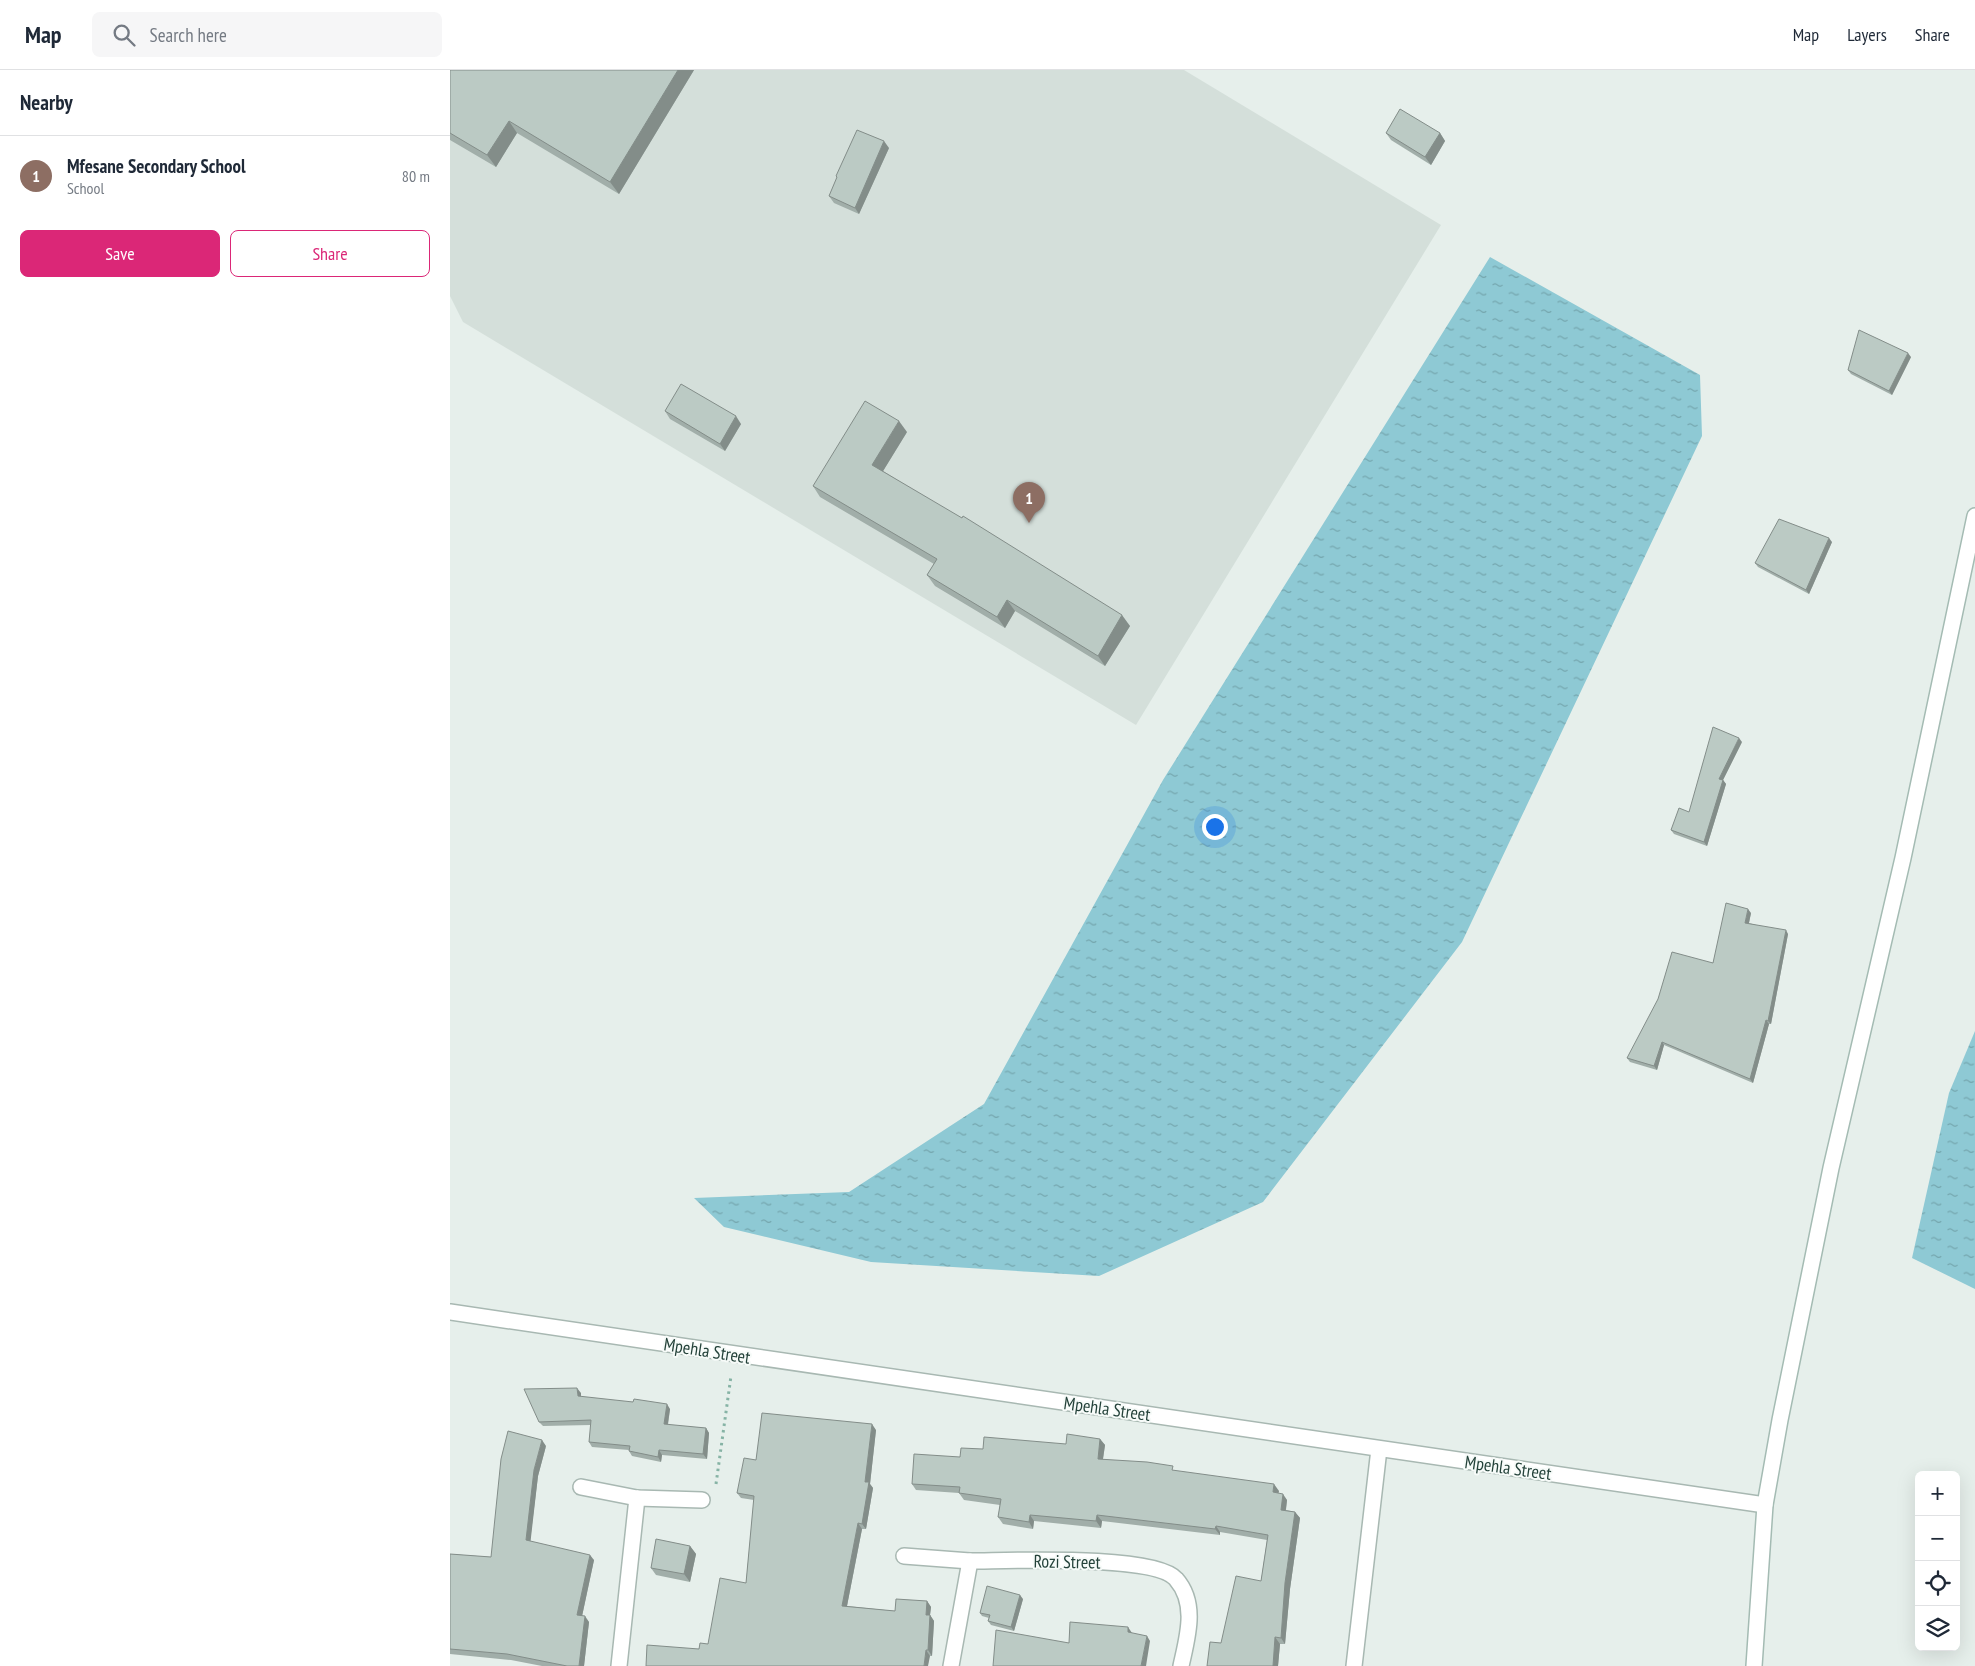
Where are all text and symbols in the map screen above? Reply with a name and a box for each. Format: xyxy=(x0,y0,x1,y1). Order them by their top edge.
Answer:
search box xyxy=(92,12,442,57)
text: Map xyxy=(25,19,62,50)
icon: search xyxy=(110,21,138,49)
text: Search here xyxy=(150,23,227,47)
text: Map xyxy=(1793,23,1819,46)
text: Layers xyxy=(1847,23,1887,46)
text: Share xyxy=(1915,23,1950,46)
text: Nearby xyxy=(20,89,73,116)
text: Mfesane Secondary School xyxy=(67,154,246,178)
text: 1 xyxy=(32,166,40,186)
text: 80 m xyxy=(402,166,430,186)
text: School xyxy=(67,178,104,198)
button: Save xyxy=(20,230,220,277)
button: Share xyxy=(230,230,430,277)
pin: 1 xyxy=(1013,482,1045,523)
your location xyxy=(1202,814,1228,840)
street label: Mpehla Street xyxy=(662,1332,752,1369)
street label: Mpehla Street xyxy=(1062,1391,1152,1426)
street label: Mpehla Street xyxy=(1463,1450,1553,1485)
map controls xyxy=(1915,1471,1960,1651)
button: + xyxy=(1915,1471,1960,1516)
button: − xyxy=(1915,1516,1960,1561)
street label: Rozi Street xyxy=(1033,1549,1101,1574)
button: locate xyxy=(1915,1561,1960,1606)
button: layers xyxy=(1915,1606,1960,1651)

